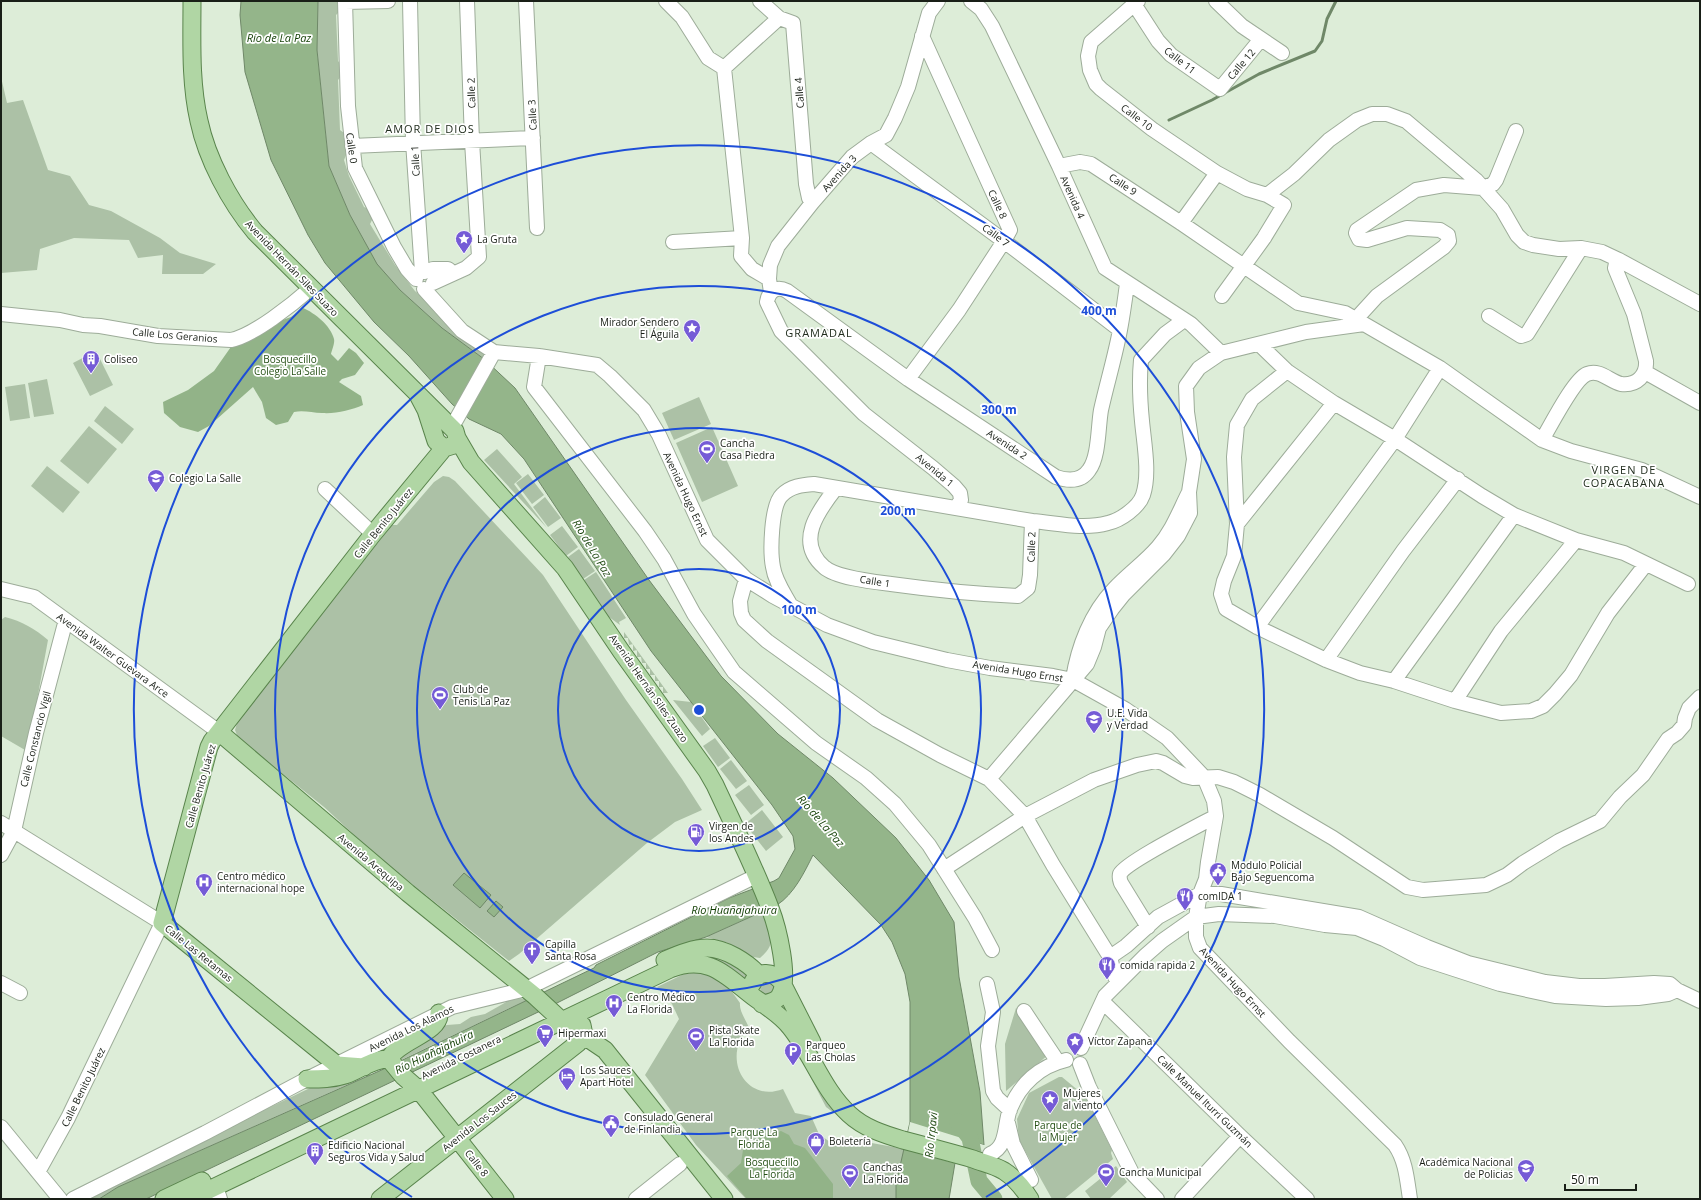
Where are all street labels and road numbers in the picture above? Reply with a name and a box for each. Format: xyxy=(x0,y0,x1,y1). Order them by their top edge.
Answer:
street label: Calle 11 xyxy=(1161,43,1199,77)
street label: Calle 12 xyxy=(1224,45,1258,83)
street label: Calle 2 xyxy=(463,77,479,109)
street label: Calle 4 xyxy=(791,77,807,109)
street label: Calle 3 xyxy=(524,99,540,131)
street label: Calle 10 xyxy=(1118,100,1156,134)
street label: Calle 0 xyxy=(343,132,361,165)
street label: Calle 1 xyxy=(407,145,423,177)
street label: Avenida 3 xyxy=(819,151,860,195)
street label: Calle 9 xyxy=(1106,170,1140,198)
street label: Avenida 4 xyxy=(1057,173,1089,221)
street label: Calle 8 xyxy=(985,187,1011,221)
street label: Avenida Hernán Siles Suazo xyxy=(242,217,342,319)
street label: Calle 7 xyxy=(979,220,1013,250)
street label: Calle Los Geranios xyxy=(132,324,219,346)
street label: Avenida 2 xyxy=(984,426,1030,462)
street label: Avenida Hugo Ernst xyxy=(660,450,712,539)
street label: Avenida 1 xyxy=(913,450,957,490)
street label: Calle Benito Juárez xyxy=(350,485,416,561)
street label: Calle 2 xyxy=(1023,531,1039,563)
street label: Calle 1 xyxy=(859,572,891,590)
street label: Avenida Walter Guevara Arce xyxy=(54,609,172,701)
street label: Avenida Hernán Siles Zuazo xyxy=(606,631,692,745)
street label: Avenida Hugo Ernst xyxy=(972,657,1065,685)
street label: Calle Constancio Vigil xyxy=(16,690,54,788)
street label: Calle Benito Juárez xyxy=(181,742,219,830)
street label: Avenida Arequipa xyxy=(335,830,407,894)
street label: Calle Las Retamas xyxy=(162,921,236,985)
street label: Avenida Hugo Ernst xyxy=(1197,944,1270,1021)
street label: Avenida Los Alamos xyxy=(366,1001,456,1055)
street label: Avenida Costanera xyxy=(419,1032,503,1082)
street label: Calle Benito Juárez xyxy=(58,1045,108,1129)
street label: Calle Manuel Iturri Guzmán xyxy=(1154,1052,1256,1150)
street label: Avenida Los Sauces xyxy=(439,1087,519,1154)
street label: Calle 8 xyxy=(462,1147,492,1180)

